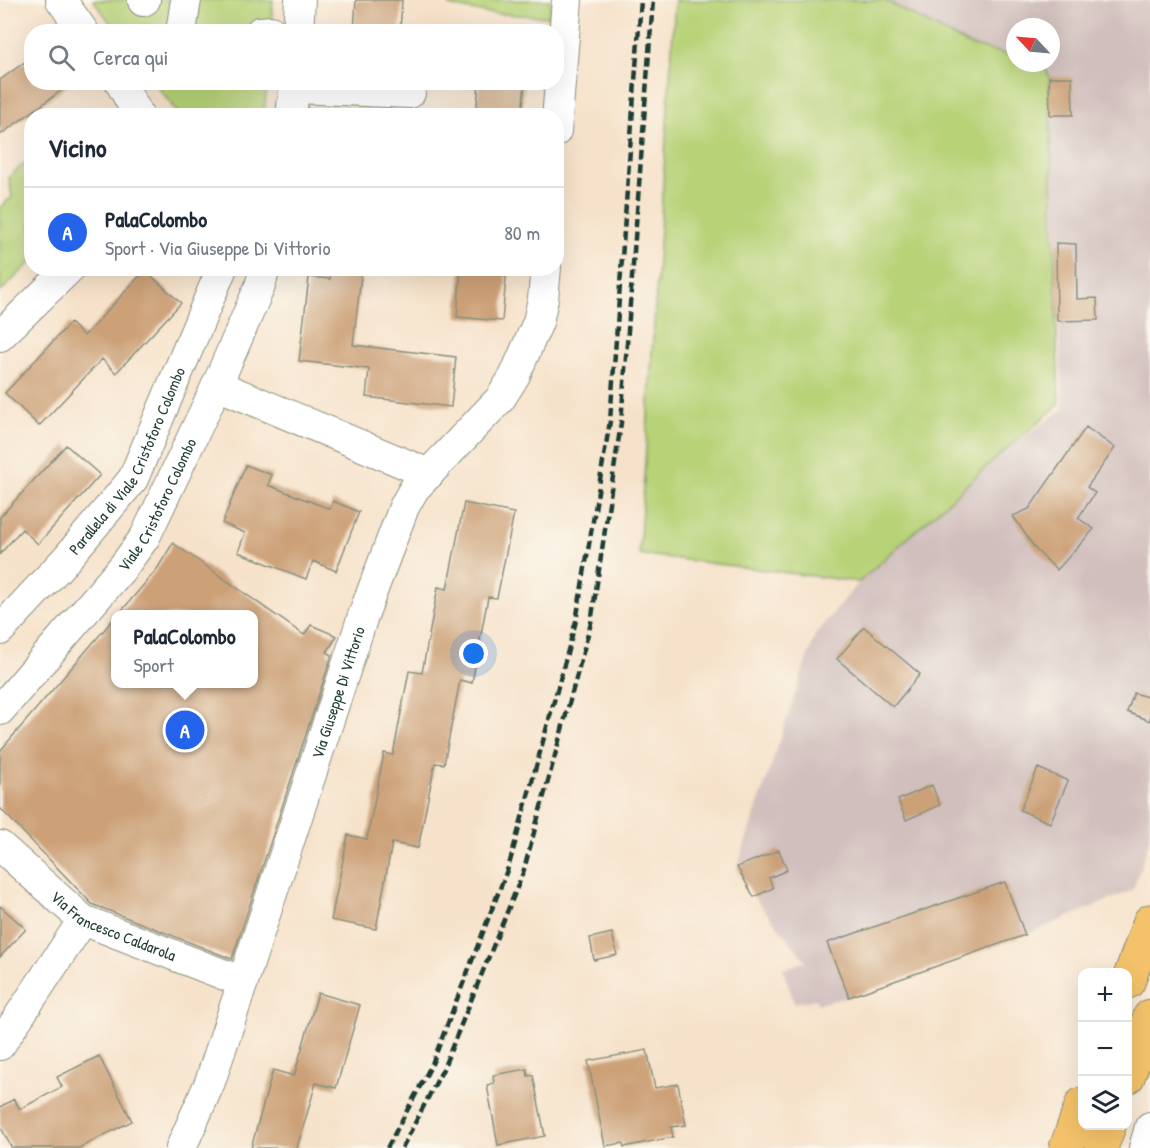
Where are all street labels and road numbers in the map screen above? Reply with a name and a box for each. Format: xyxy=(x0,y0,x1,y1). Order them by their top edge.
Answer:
street label: Parallela di Viale Cristoforo Colombo xyxy=(64,361,188,557)
street label: Viale Cristoforo Colombo xyxy=(111,434,199,572)
street label: Via Giuseppe Di Vittorio xyxy=(306,623,370,761)
street label: Via Francesco Caldarola xyxy=(46,886,179,966)

